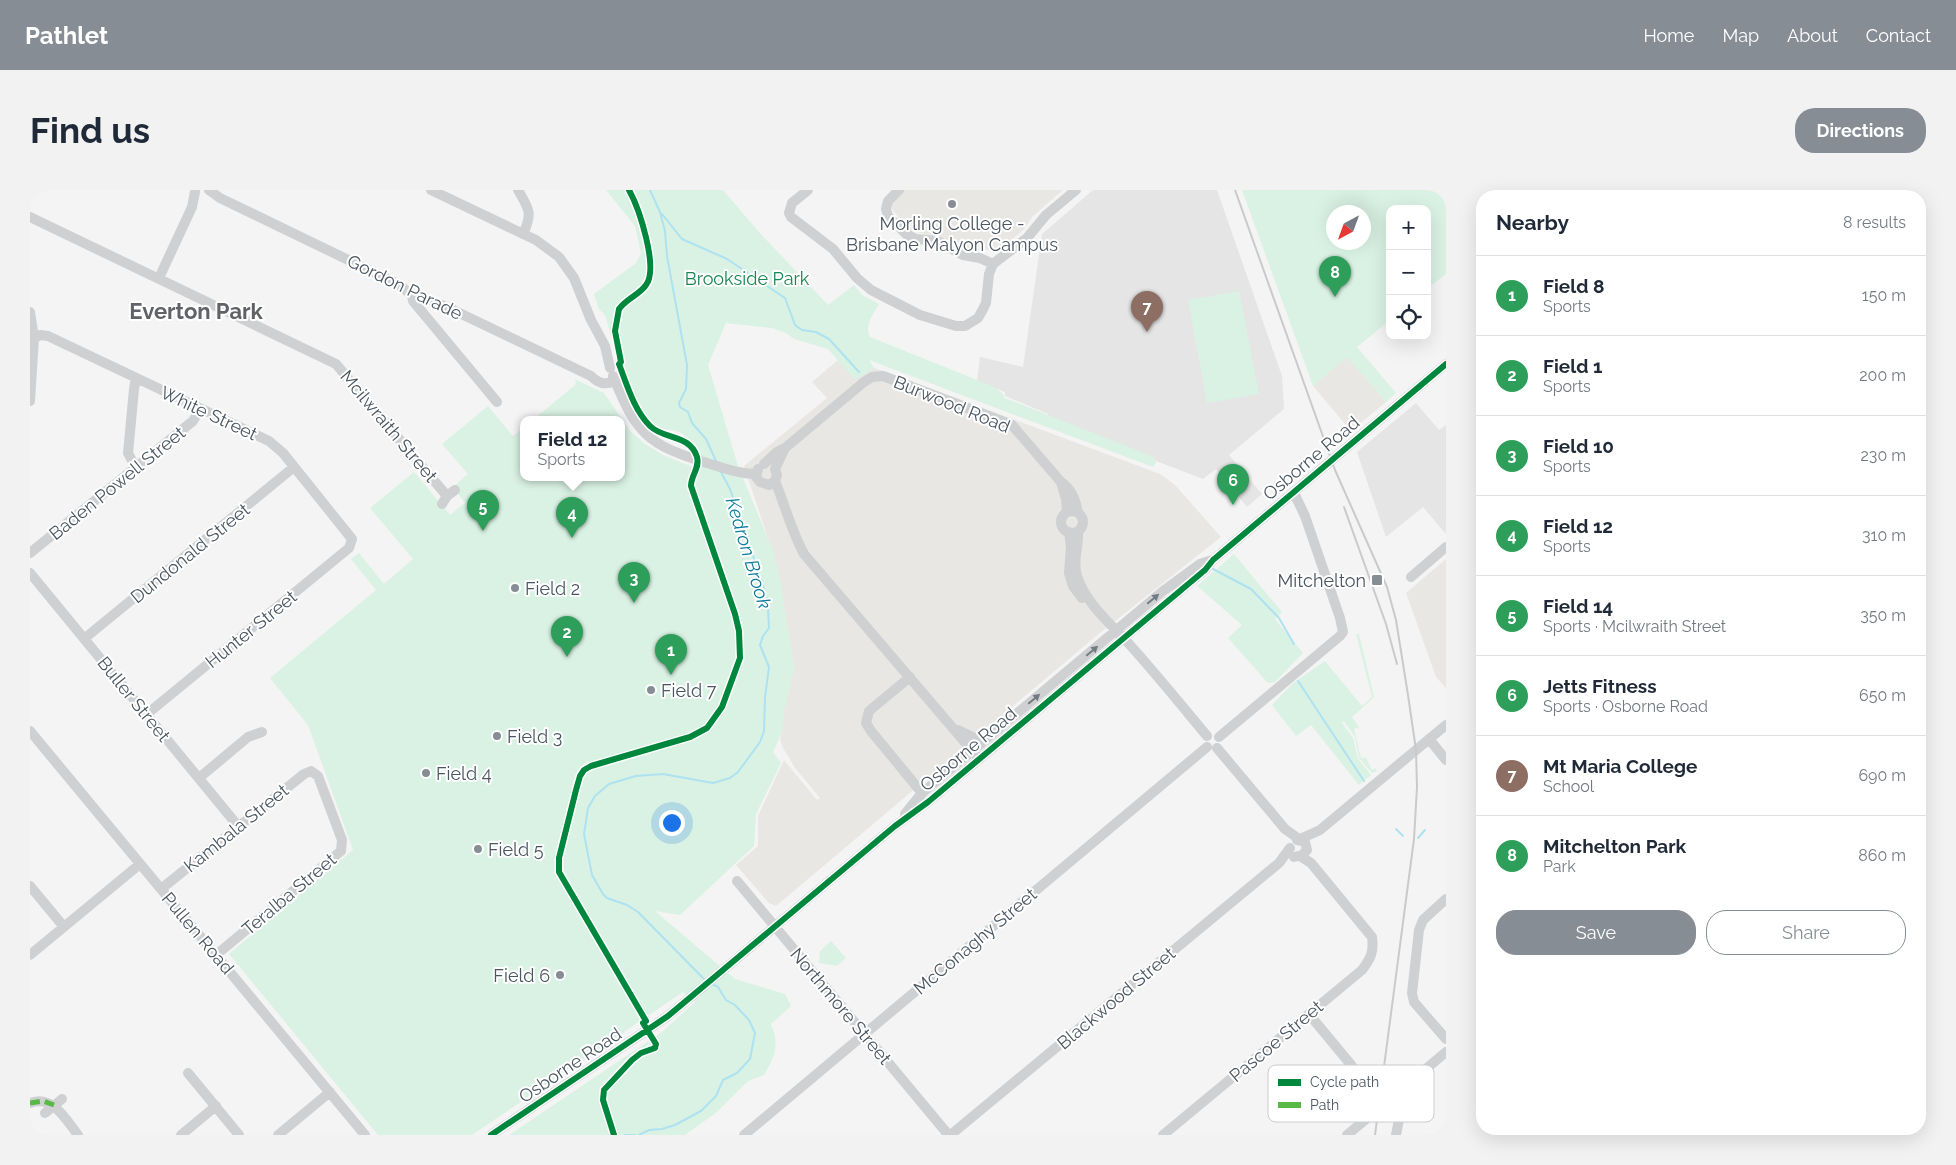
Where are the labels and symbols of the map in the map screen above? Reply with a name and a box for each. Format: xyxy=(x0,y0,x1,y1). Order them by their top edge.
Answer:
marker: Morling College - Brisbane Malyon Campus xyxy=(946,198,958,210)
north arrow xyxy=(1326,205,1371,250)
place label: Morling College - Brisbane Malyon Campus xyxy=(846,213,1058,255)
street label: Gordon Parade xyxy=(344,250,466,324)
pin: 8 xyxy=(1319,256,1351,297)
park label: Brookside Park xyxy=(685,268,810,289)
pin: 7 xyxy=(1131,291,1163,332)
district label: Everton Park xyxy=(129,298,264,324)
street label: Mcilwraith Street xyxy=(336,366,442,486)
street label: Burwood Road xyxy=(891,371,1013,437)
street label: White Street xyxy=(157,381,261,445)
street label: Osborne Road xyxy=(1259,412,1363,504)
street label: Baden Powell Street xyxy=(45,422,189,544)
pin: 6 xyxy=(1217,464,1249,505)
pin: 5 xyxy=(467,490,499,531)
water label: Kedron Brook xyxy=(722,495,776,611)
pin: 4 xyxy=(556,497,588,538)
street label: Dundonald Street xyxy=(126,499,254,607)
pin: 3 xyxy=(618,562,650,603)
place label: Mitchelton xyxy=(1278,570,1366,591)
marker: Mitchelton xyxy=(1370,573,1384,587)
place label: Field 2 xyxy=(525,578,580,599)
marker: Field 2 xyxy=(509,582,521,594)
street label: Hunter Street xyxy=(201,586,301,672)
one-way arrow xyxy=(1147,594,1160,605)
pin: 2 xyxy=(551,616,583,657)
pin: 1 xyxy=(655,634,687,675)
one-way arrow xyxy=(1085,645,1098,656)
street label: Buller Street xyxy=(93,652,175,746)
place label: Field 7 xyxy=(661,680,717,701)
marker: Field 7 xyxy=(645,684,657,696)
one-way arrow xyxy=(1028,694,1040,705)
street label: Osborne Road xyxy=(916,703,1020,795)
place label: Field 3 xyxy=(507,726,562,747)
marker: Field 3 xyxy=(491,730,503,742)
place label: Field 4 xyxy=(436,763,492,784)
marker: Field 4 xyxy=(420,767,432,779)
street label: Kambala Street xyxy=(180,780,292,876)
your location xyxy=(659,810,685,836)
place label: Field 5 xyxy=(488,839,544,860)
marker: Field 5 xyxy=(472,843,484,855)
street label: Teralba Street xyxy=(238,849,340,939)
street label: McConaghy Street xyxy=(909,883,1041,999)
street label: Pullen Road xyxy=(158,888,238,978)
street label: Northmore Street xyxy=(786,943,896,1069)
street label: Blackwood Street xyxy=(1053,943,1179,1053)
place label: Field 6 xyxy=(493,965,550,986)
marker: Field 6 xyxy=(554,969,566,981)
street label: Pascoe Street xyxy=(1225,996,1327,1086)
street label: Osborne Road xyxy=(515,1023,625,1107)
legend xyxy=(1268,1065,1434,1122)
text: Cycle path xyxy=(1310,1074,1379,1090)
text: Path xyxy=(1310,1097,1339,1113)

